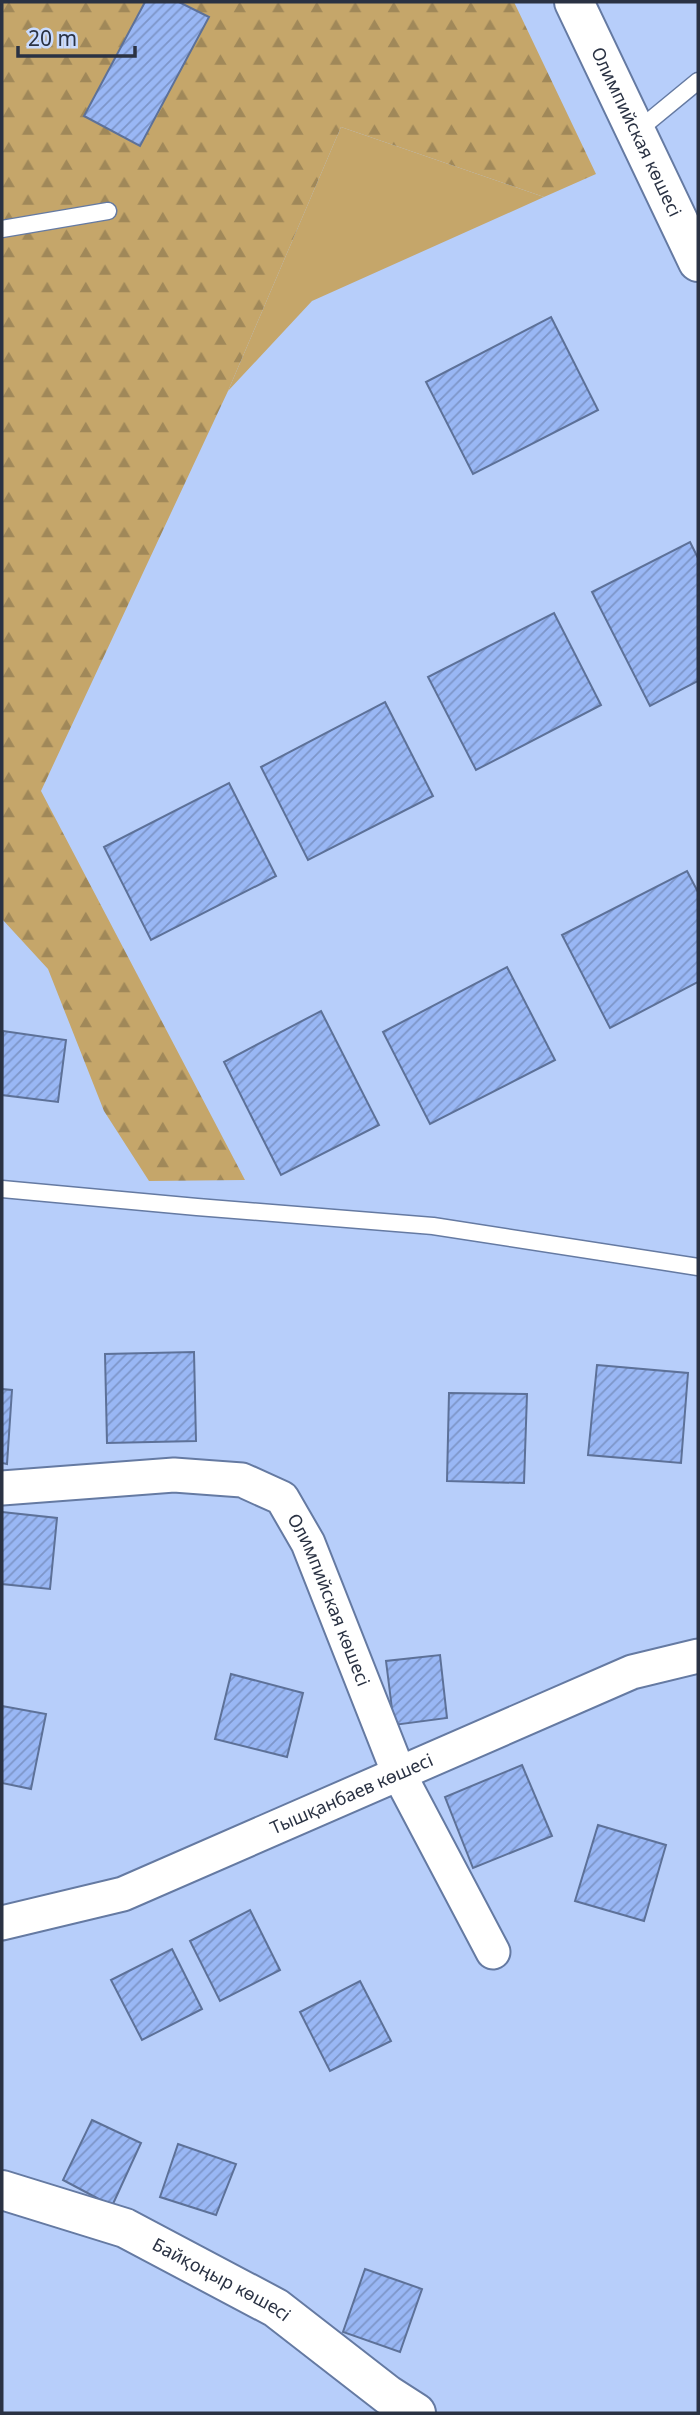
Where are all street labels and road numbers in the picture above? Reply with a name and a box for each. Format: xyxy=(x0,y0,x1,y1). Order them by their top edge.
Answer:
street label: Олимпийская көшесі xyxy=(586,43,688,220)
street label: Олимпийская көшесі xyxy=(282,1509,376,1689)
street label: Тышқанбаев көшесі xyxy=(266,1747,437,1839)
street label: Байқоңыр көшесі xyxy=(148,2232,296,2326)

